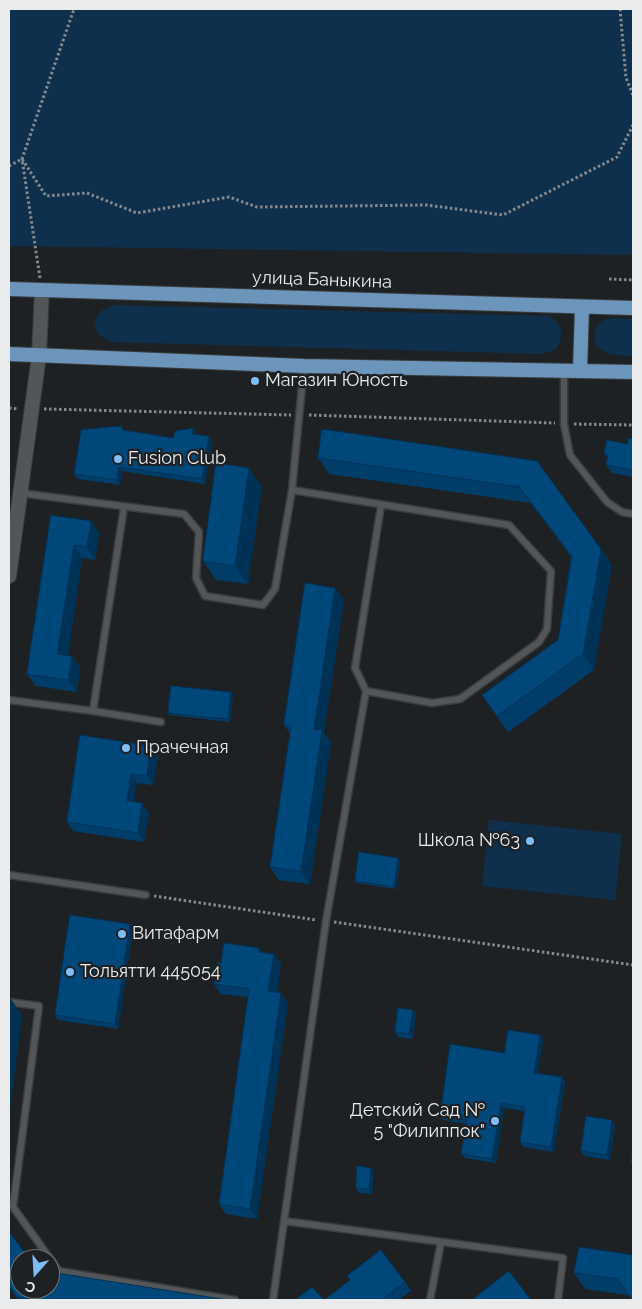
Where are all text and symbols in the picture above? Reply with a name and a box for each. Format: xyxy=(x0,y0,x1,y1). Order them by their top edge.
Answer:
street label: улица Баныкина xyxy=(252,267,392,293)
place label: Магазин Юность xyxy=(265,370,408,392)
marker: Магазин Юность xyxy=(249,375,261,387)
place label: Fusion Club xyxy=(128,448,226,470)
marker: Fusion Club xyxy=(112,453,124,465)
place label: Прачечная xyxy=(136,737,229,759)
marker: Прачечная xyxy=(120,742,132,754)
place label: Школа №63 xyxy=(418,830,520,852)
marker: Школа №63 xyxy=(524,835,536,847)
place label: Витафарм xyxy=(132,923,219,945)
marker: Витафарм xyxy=(116,928,128,940)
place label: Тольятти 445054 xyxy=(80,961,221,983)
marker: Тольятти 445054 xyxy=(64,966,76,978)
place label: Детский Сад № 5 "Филиппок" xyxy=(349,1100,485,1142)
marker: Детский Сад № 5 "Филиппок" xyxy=(489,1115,501,1127)
north arrow xyxy=(10,1249,60,1299)
text: С xyxy=(23,1278,38,1296)

